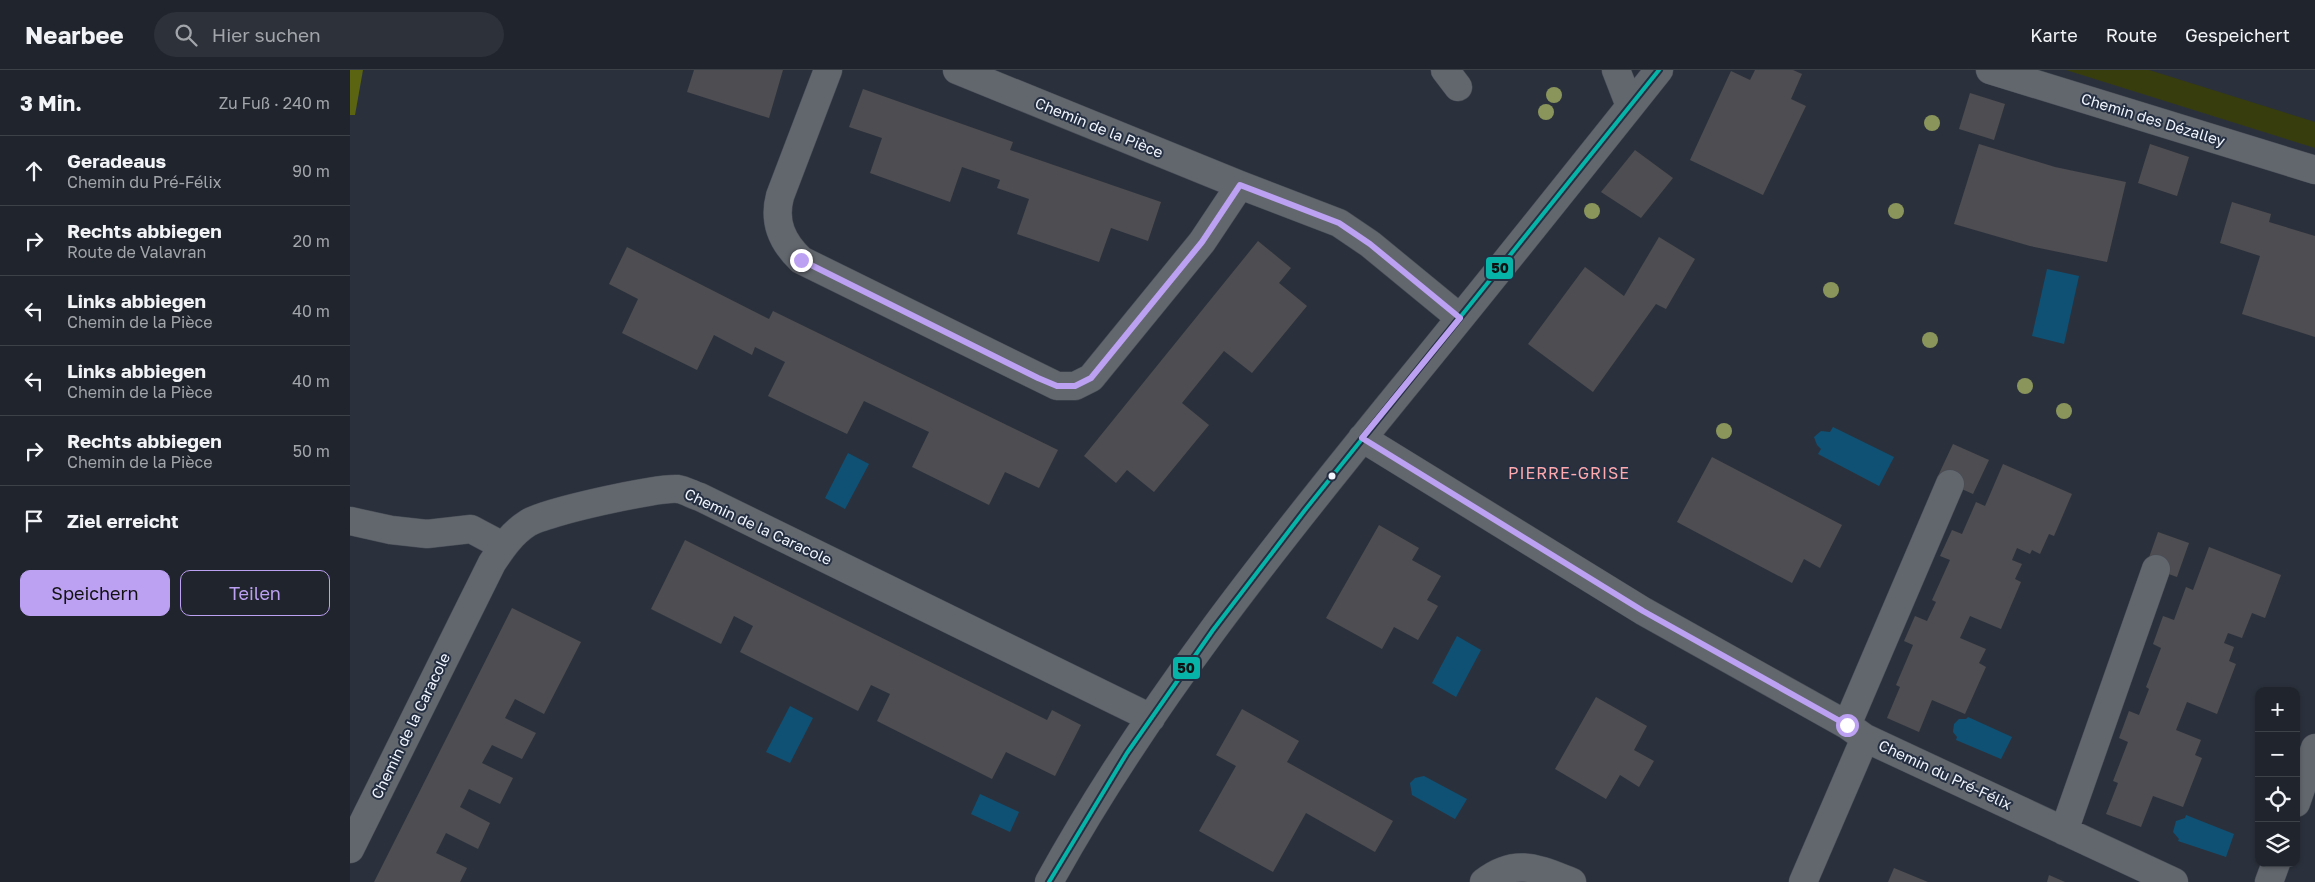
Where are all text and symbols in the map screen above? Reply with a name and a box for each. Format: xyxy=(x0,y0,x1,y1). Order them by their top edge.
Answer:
search box xyxy=(154,12,504,57)
text: Nearbee xyxy=(25,20,124,49)
icon: search xyxy=(172,21,200,49)
text: Hier suchen xyxy=(212,23,321,46)
text: Karte xyxy=(2030,24,2078,46)
text: Route xyxy=(2106,24,2157,46)
text: Gespeichert xyxy=(2185,24,2290,46)
street label: Chemin des Dézalley xyxy=(2079,89,2228,150)
text: 3 Min. xyxy=(20,90,82,116)
text: Zu Fuß · 240 m xyxy=(219,93,330,113)
street label: Chemin de la Pièce xyxy=(1033,93,1166,161)
text: Geradeaus xyxy=(67,149,166,172)
icon: ahead xyxy=(20,157,48,185)
text: 90 m xyxy=(292,161,330,181)
text: Chemin du Pré-Félix xyxy=(67,172,222,192)
text: Rechts abbiegen xyxy=(67,219,222,242)
icon: right xyxy=(20,227,48,255)
text: 20 m xyxy=(293,231,330,251)
text: Route de Valavran xyxy=(67,242,206,262)
route end xyxy=(790,249,813,272)
line badge: 50 xyxy=(1485,256,1514,280)
text: 50 xyxy=(1491,259,1509,276)
text: Links abbiegen xyxy=(67,289,206,312)
icon: left xyxy=(20,297,48,325)
text: 40 m xyxy=(292,301,330,321)
text: Chemin de la Pièce xyxy=(67,312,213,332)
text: Links abbiegen xyxy=(67,359,206,382)
icon: left xyxy=(20,367,48,395)
text: 40 m xyxy=(292,371,330,391)
text: Chemin de la Pièce xyxy=(67,382,213,402)
text: Rechts abbiegen xyxy=(67,429,222,452)
icon: right xyxy=(20,437,48,465)
text: 50 m xyxy=(293,441,330,461)
text: Chemin de la Pièce xyxy=(67,452,213,472)
district label: PIERRE-GRISE xyxy=(1508,463,1630,483)
unlabelled marker xyxy=(1327,471,1337,481)
street label: Chemin de la Caracole xyxy=(682,484,835,568)
icon: arrive xyxy=(20,507,48,535)
text: Ziel erreicht xyxy=(67,509,179,532)
button: Speichern xyxy=(20,570,170,616)
button: Teilen xyxy=(180,570,330,616)
street label: Chemin de la Caracole xyxy=(367,649,453,802)
line badge: 50 xyxy=(1172,656,1201,680)
text: 50 xyxy=(1177,659,1195,676)
map controls xyxy=(2255,687,2300,867)
button: + xyxy=(2255,687,2300,732)
route start xyxy=(1836,714,1859,737)
button: − xyxy=(2255,732,2300,777)
street label: Chemin du Pré-Félix xyxy=(1876,735,2015,813)
button: locate xyxy=(2255,777,2300,822)
button: layers xyxy=(2255,822,2300,867)

